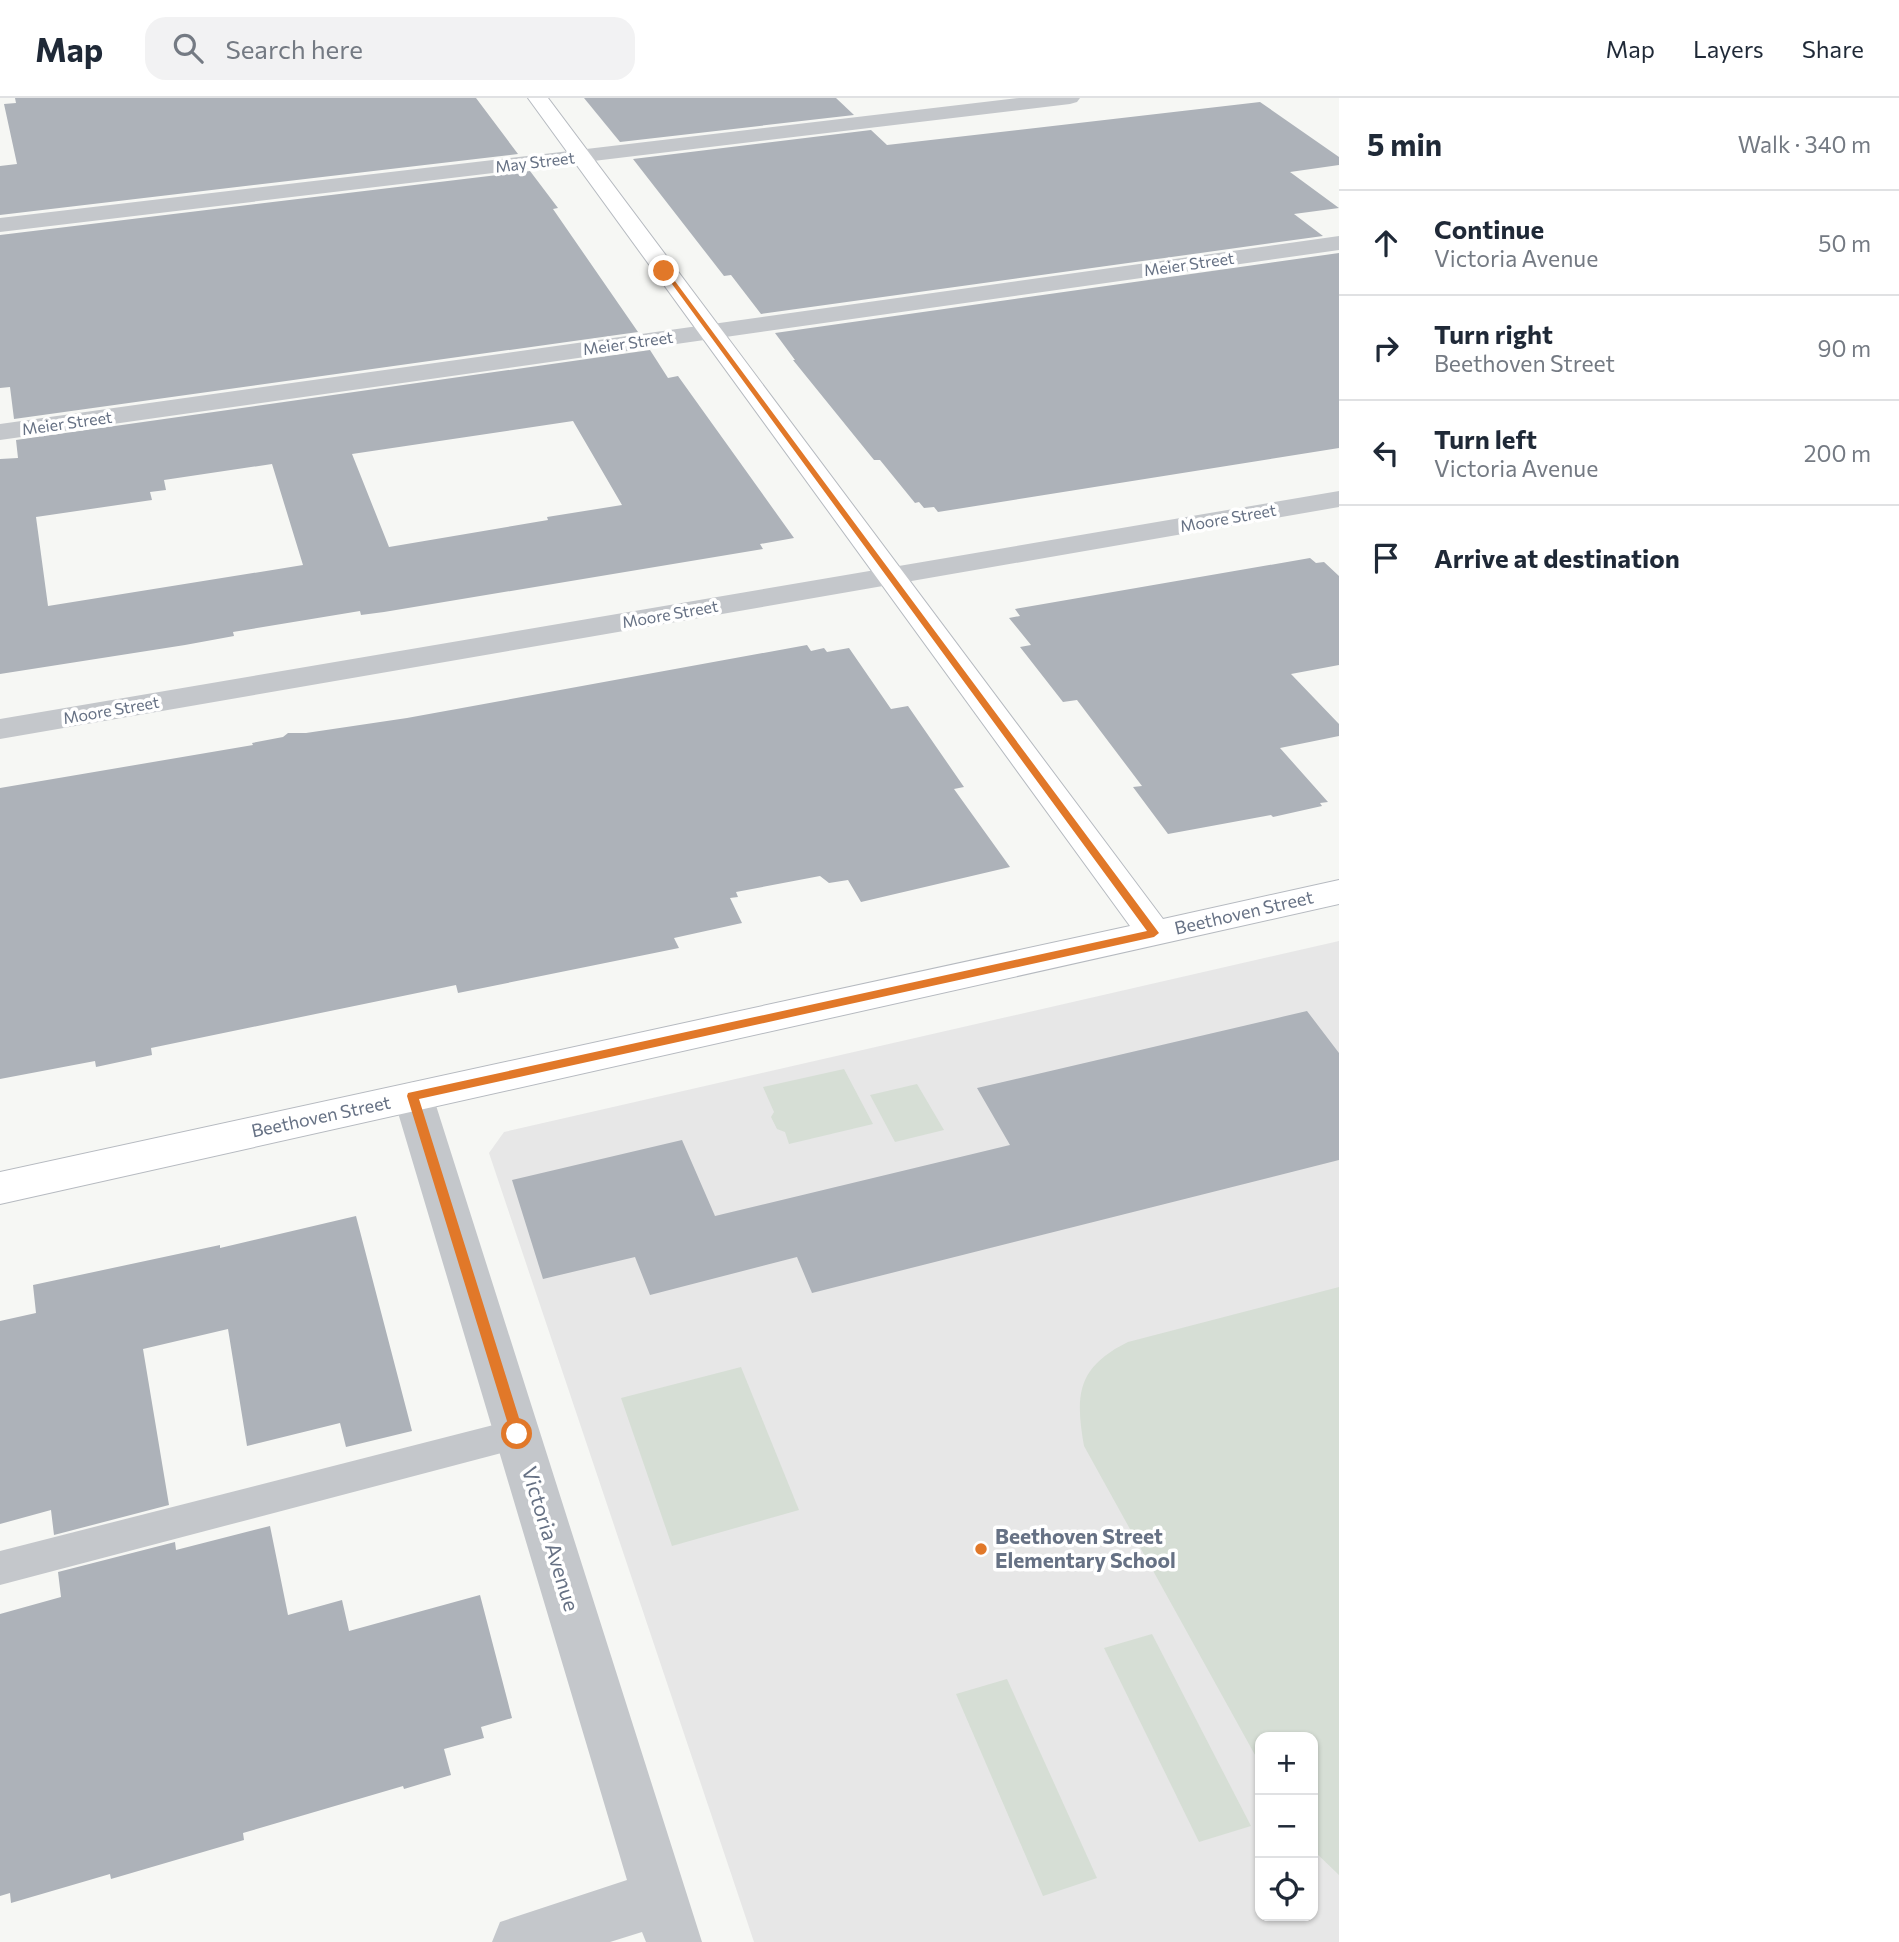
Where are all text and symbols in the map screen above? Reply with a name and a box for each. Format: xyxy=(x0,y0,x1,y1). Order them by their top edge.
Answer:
search box xyxy=(145,17,635,80)
text: Map xyxy=(35,28,103,69)
icon: search xyxy=(169,29,207,67)
text: Search here xyxy=(225,33,363,64)
text: Map xyxy=(1606,34,1655,63)
text: Layers xyxy=(1693,34,1764,63)
text: Share xyxy=(1802,34,1864,63)
text: 5 min xyxy=(1367,125,1442,162)
text: Walk · 340 m xyxy=(1738,130,1871,158)
street label: May Street xyxy=(494,147,576,176)
text: Continue xyxy=(1434,213,1544,244)
icon: ahead xyxy=(1367,224,1405,262)
text: 50 m xyxy=(1818,229,1871,257)
text: Victoria Avenue xyxy=(1434,244,1598,272)
street label: Meier Street xyxy=(1143,248,1236,279)
route end xyxy=(648,255,679,286)
text: Turn right xyxy=(1434,318,1553,349)
street label: Meier Street xyxy=(582,327,675,358)
icon: right xyxy=(1367,329,1405,367)
text: 90 m xyxy=(1818,334,1871,362)
text: Beethoven Street xyxy=(1434,349,1615,377)
street label: Meier Street xyxy=(21,407,114,438)
text: Turn left xyxy=(1434,423,1537,454)
icon: left xyxy=(1367,434,1405,472)
text: 200 m xyxy=(1804,439,1871,467)
text: Victoria Avenue xyxy=(1434,454,1598,482)
street label: Moore Street xyxy=(1178,500,1278,535)
icon: arrive xyxy=(1367,539,1405,577)
text: Arrive at destination xyxy=(1434,542,1680,573)
street label: Moore Street xyxy=(620,596,720,631)
street label: Moore Street xyxy=(61,692,161,727)
street label: Beethoven Street xyxy=(1172,885,1315,939)
street label: Beethoven Street xyxy=(249,1091,392,1142)
route start xyxy=(501,1418,532,1449)
street label: Victoria Avenue xyxy=(518,1463,585,1614)
place label: Beethoven Street Elementary School xyxy=(995,1523,1176,1572)
marker: Beethoven Street Elementary School xyxy=(973,1541,989,1557)
map controls xyxy=(1255,1732,1318,1921)
button: + xyxy=(1255,1732,1318,1795)
button: − xyxy=(1255,1795,1318,1858)
button: locate xyxy=(1255,1858,1318,1921)

